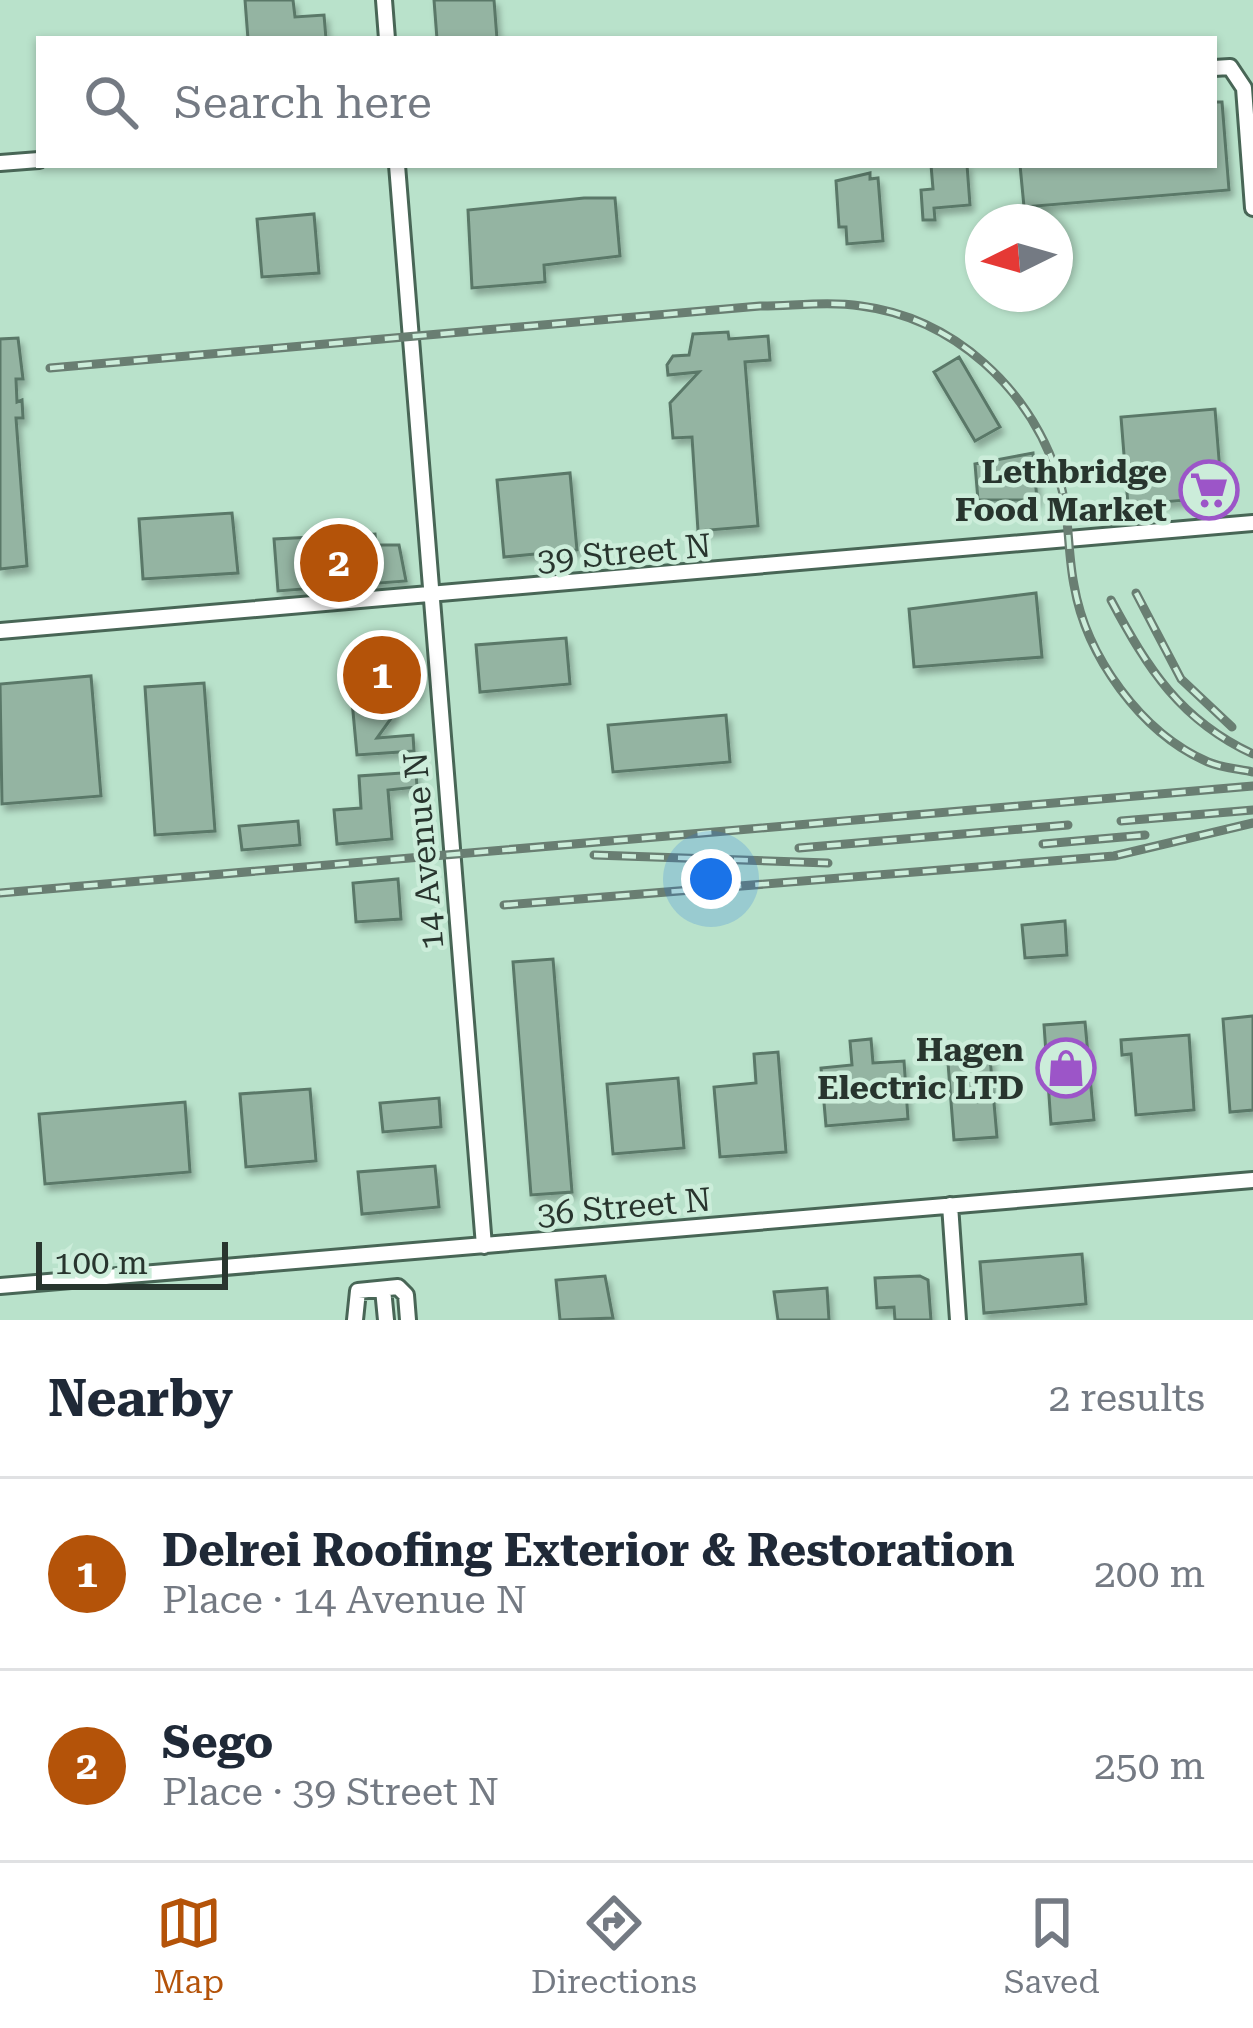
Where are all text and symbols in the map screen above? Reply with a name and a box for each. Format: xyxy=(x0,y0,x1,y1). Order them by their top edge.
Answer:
search box xyxy=(36,36,1217,168)
icon: search xyxy=(78,69,144,135)
text: Search here xyxy=(174,76,432,129)
north arrow xyxy=(965,204,1073,312)
place label: Lethbridge Food Market xyxy=(955,452,1167,529)
supermarket icon: Lethbridge Food Market xyxy=(1178,459,1240,521)
pin: 2 xyxy=(300,518,378,608)
street label: 39 Street N xyxy=(535,525,713,580)
pin: 1 xyxy=(343,630,421,720)
street label: 14 Avenue N xyxy=(395,750,452,951)
your location xyxy=(681,849,741,909)
place label: Hagen Electric LTD xyxy=(817,1030,1024,1107)
shop icon: Hagen Electric LTD xyxy=(1035,1037,1097,1099)
street label: 36 Street N xyxy=(535,1179,713,1234)
scale bar xyxy=(36,1236,228,1289)
text: 100 m xyxy=(54,1243,148,1282)
text: Nearby xyxy=(48,1369,233,1428)
text: 2 results xyxy=(1048,1375,1205,1421)
text: Delrei Roofing Exterior & Restoration xyxy=(162,1524,1015,1577)
text: 1 xyxy=(76,1551,98,1597)
text: 200 m xyxy=(1094,1551,1205,1597)
text: Place · 14 Avenue N xyxy=(162,1577,527,1623)
text: Sego xyxy=(162,1716,273,1769)
text: 2 xyxy=(76,1743,98,1789)
text: 250 m xyxy=(1094,1743,1205,1789)
text: Place · 39 Street N xyxy=(162,1769,499,1815)
tab: Map xyxy=(153,1890,224,2001)
tab: Directions xyxy=(531,1890,697,2001)
tab: Saved xyxy=(1004,1890,1100,2001)

